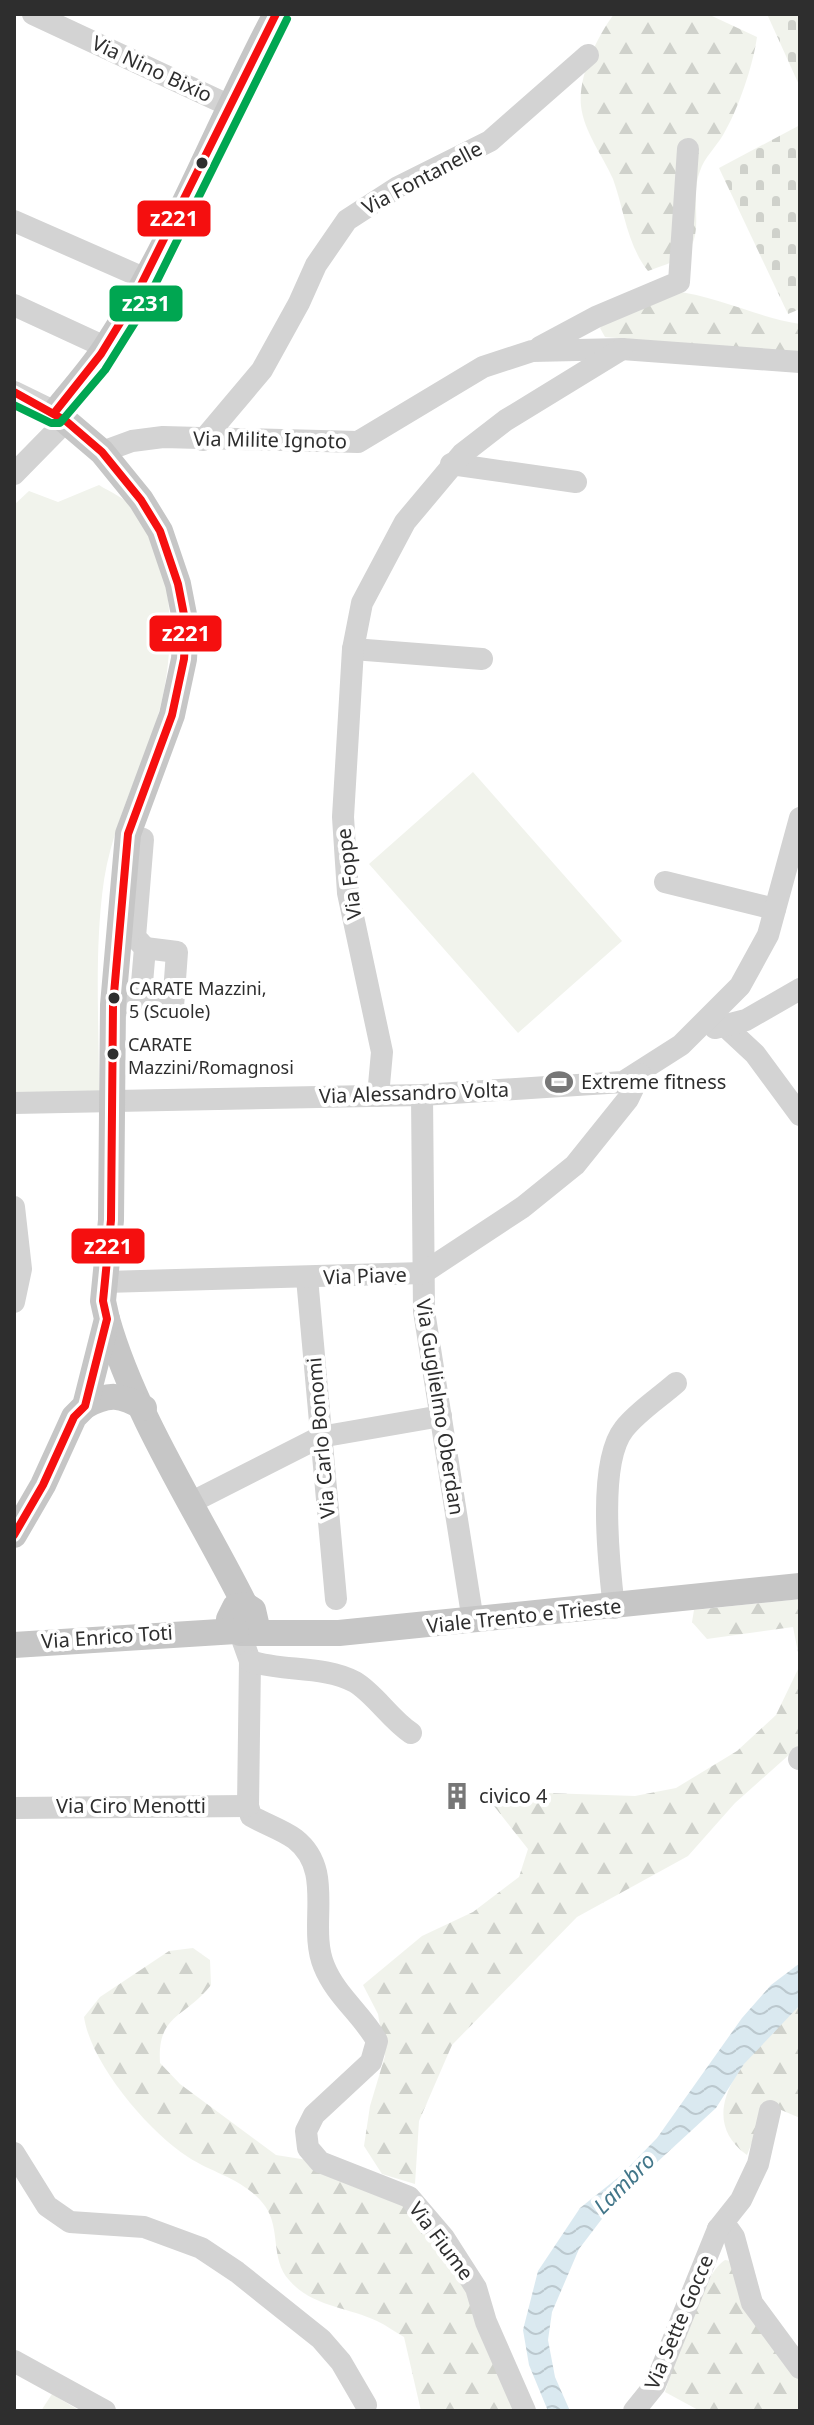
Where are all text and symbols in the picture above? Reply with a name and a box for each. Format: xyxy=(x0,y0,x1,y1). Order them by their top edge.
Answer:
street label: Via Nino Bixio xyxy=(88,29,217,108)
street label: Via Fontanelle xyxy=(357,135,486,220)
unlabelled marker xyxy=(194,155,210,171)
line badge: z221 xyxy=(136,199,212,238)
text: z221 xyxy=(150,202,198,232)
line badge: z231 xyxy=(108,284,184,323)
text: z231 xyxy=(122,287,170,317)
street label: Via Milite Ignoto xyxy=(193,425,347,454)
line badge: z221 xyxy=(148,614,223,653)
text: z221 xyxy=(162,617,210,647)
street label: Via Foppe xyxy=(330,827,368,921)
place label: CARATE Mazzini, 5 (Scuole) xyxy=(129,976,267,1023)
marker: CARATE Mazzini, 5 (Scuole) xyxy=(106,990,122,1006)
place label: CARATE Mazzini/Romagnosi xyxy=(128,1032,294,1079)
marker: CARATE Mazzini/Romagnosi xyxy=(105,1046,121,1062)
sports icon: Extreme fitness xyxy=(544,1067,574,1097)
place label: Extreme fitness xyxy=(581,1068,726,1095)
street label: Via Alessandro Volta xyxy=(318,1076,510,1109)
line badge: z221 xyxy=(70,1227,146,1265)
text: z221 xyxy=(84,1230,132,1260)
street label: Via Piave xyxy=(323,1261,407,1290)
street label: Via Guglielmo Oberdan xyxy=(410,1297,471,1517)
street label: Via Carlo Bonomi xyxy=(300,1356,341,1520)
street label: Viale Trento e Trieste xyxy=(425,1592,623,1639)
street label: Via Enrico Toti xyxy=(40,1618,174,1655)
building icon: civico 4 xyxy=(442,1781,472,1811)
place label: civico 4 xyxy=(479,1782,548,1809)
street label: Via Ciro Menotti xyxy=(56,1792,206,1819)
water label: Lambro xyxy=(586,2145,661,2220)
street label: Via Fiume xyxy=(403,2196,480,2285)
street label: Via Sette Gocce xyxy=(638,2250,719,2393)

